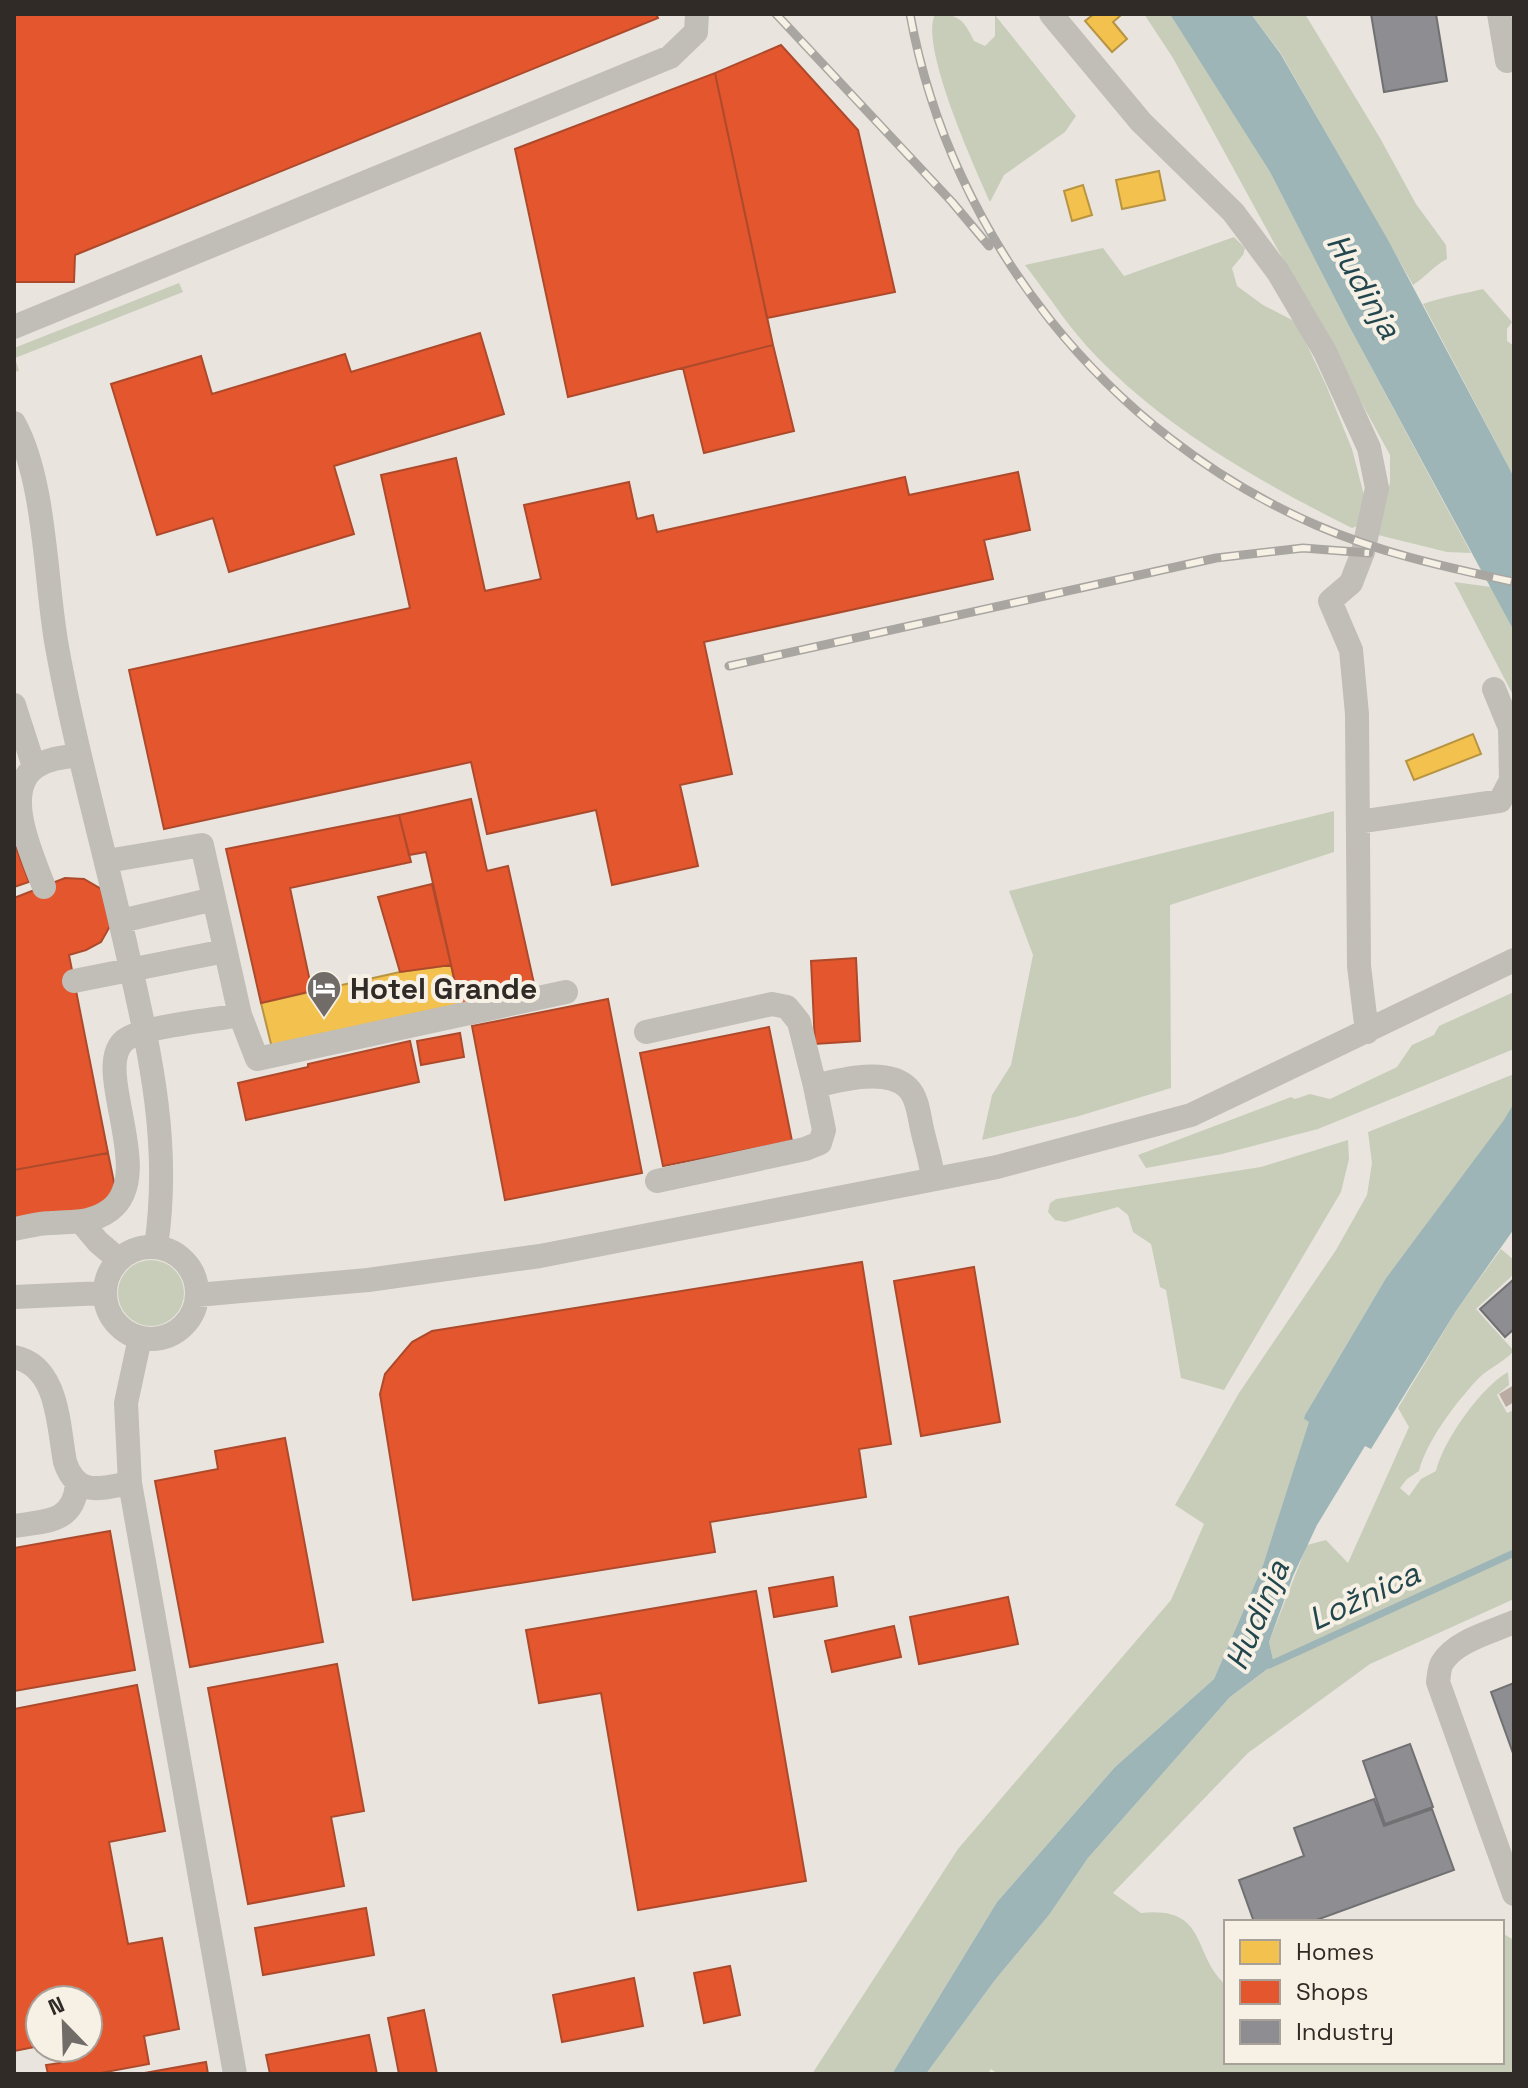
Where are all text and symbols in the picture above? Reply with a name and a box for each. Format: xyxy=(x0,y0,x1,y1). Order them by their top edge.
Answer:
water label: Hudinja xyxy=(1318,226,1410,346)
hotel icon: Hotel Grande xyxy=(305,969,343,1019)
place label: Hotel Grande xyxy=(350,969,537,1008)
water label: Ložnica xyxy=(1302,1553,1427,1639)
water label: Hudinja xyxy=(1216,1554,1298,1676)
legend xyxy=(1224,1920,1504,2064)
text: Homes xyxy=(1296,1936,1374,1967)
text: Shops xyxy=(1296,1976,1368,2007)
north arrow xyxy=(24,1984,104,2064)
text: N xyxy=(44,1990,68,2021)
text: Industry xyxy=(1296,2016,1394,2047)

